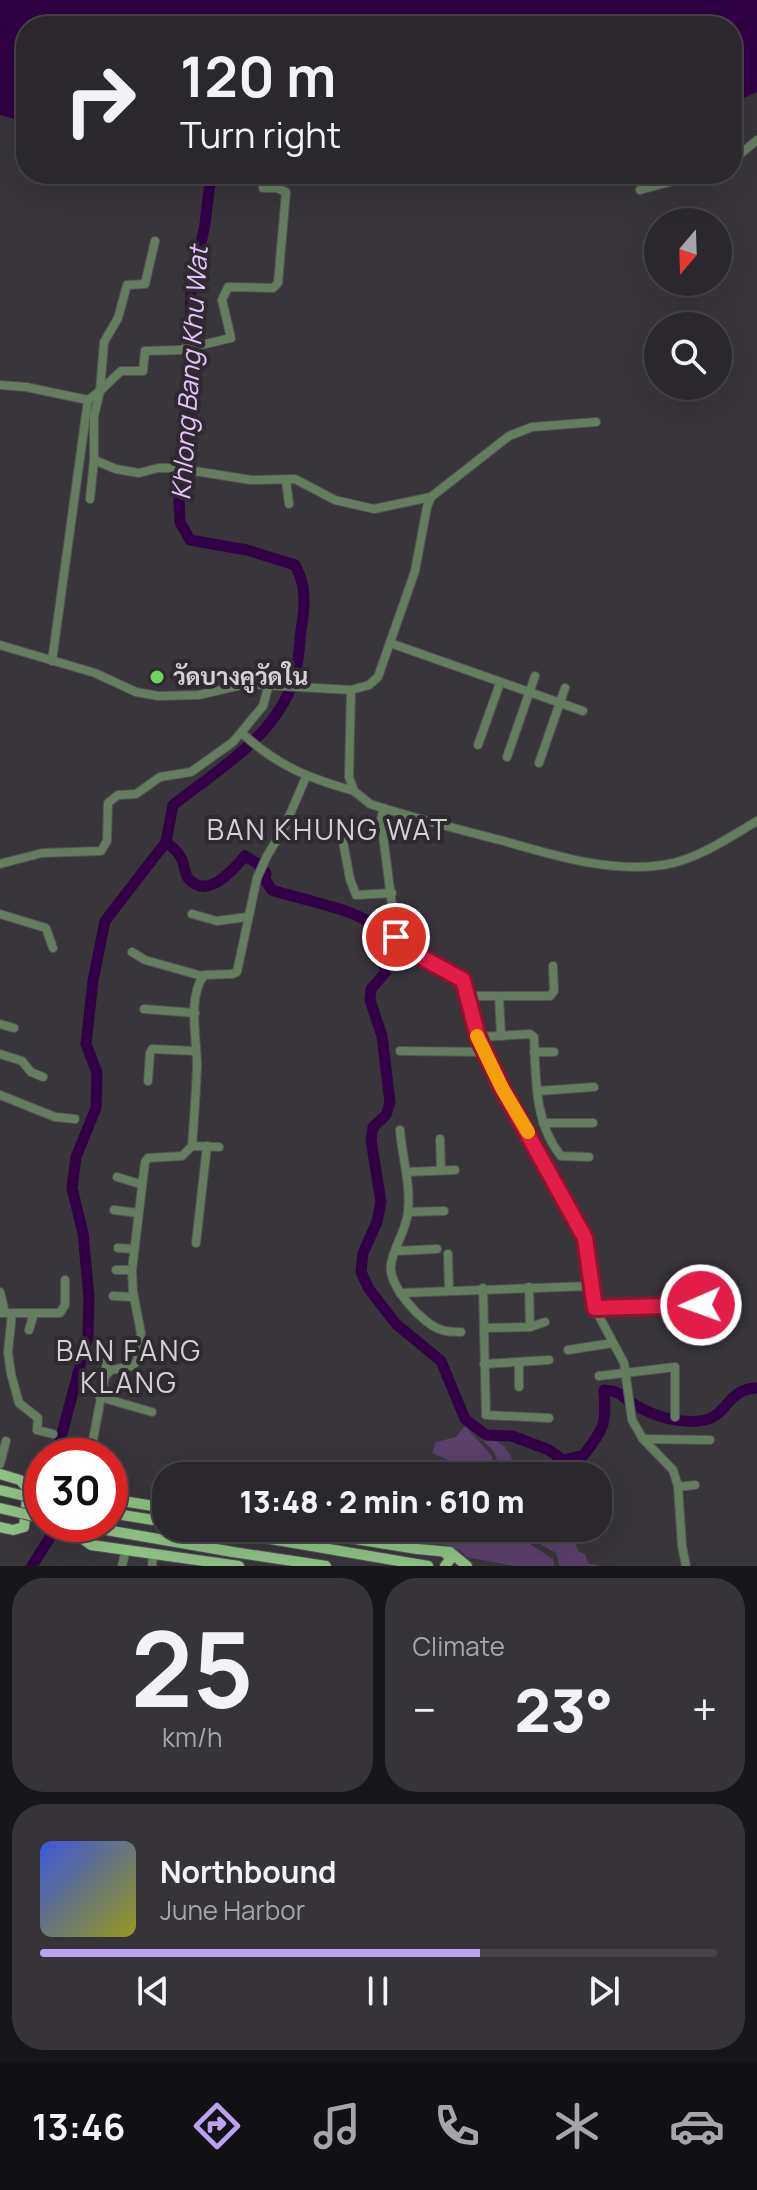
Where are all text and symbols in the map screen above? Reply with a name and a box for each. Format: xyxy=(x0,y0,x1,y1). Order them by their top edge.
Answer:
text: 120 m xyxy=(180,37,336,114)
icon: right xyxy=(48,48,152,152)
text: Turn right xyxy=(180,110,341,159)
north arrow xyxy=(644,208,732,296)
map controls xyxy=(644,208,732,400)
water label: Khlong Bang Khu Wat xyxy=(162,242,216,501)
button: search xyxy=(644,312,732,400)
place label: วัดบางคูวัดใน xyxy=(173,659,308,693)
marker: วัดบางคูวัดใน xyxy=(148,668,166,686)
district label: BAN KHUNG WAT xyxy=(207,810,449,848)
pin xyxy=(362,903,430,971)
icon: arrive xyxy=(374,915,418,959)
position arrow xyxy=(659,1263,743,1347)
district label: BAN FANG KLANG xyxy=(56,1331,202,1401)
speed limit sign: 30 xyxy=(24,1438,128,1542)
text: 13:48 · 2 min · 610 m xyxy=(239,1481,525,1522)
text: 25 xyxy=(131,1596,254,1738)
text: Climate xyxy=(413,1628,505,1664)
text: 23° xyxy=(515,1668,613,1750)
text: − xyxy=(413,1679,436,1739)
text: + xyxy=(692,1679,717,1739)
text: km/h xyxy=(162,1719,222,1755)
text: Northbound xyxy=(160,1851,337,1892)
text: June Harbor xyxy=(160,1892,305,1928)
icon: previous xyxy=(131,1969,175,2013)
icon: pause xyxy=(356,1969,400,2013)
icon: next xyxy=(582,1969,626,2013)
icon: directions xyxy=(189,2098,245,2154)
icon: music xyxy=(309,2098,365,2154)
icon: phone xyxy=(429,2098,485,2154)
icon: climate xyxy=(549,2098,605,2154)
icon: car xyxy=(669,2098,725,2154)
text: 13:46 xyxy=(32,2102,125,2151)

